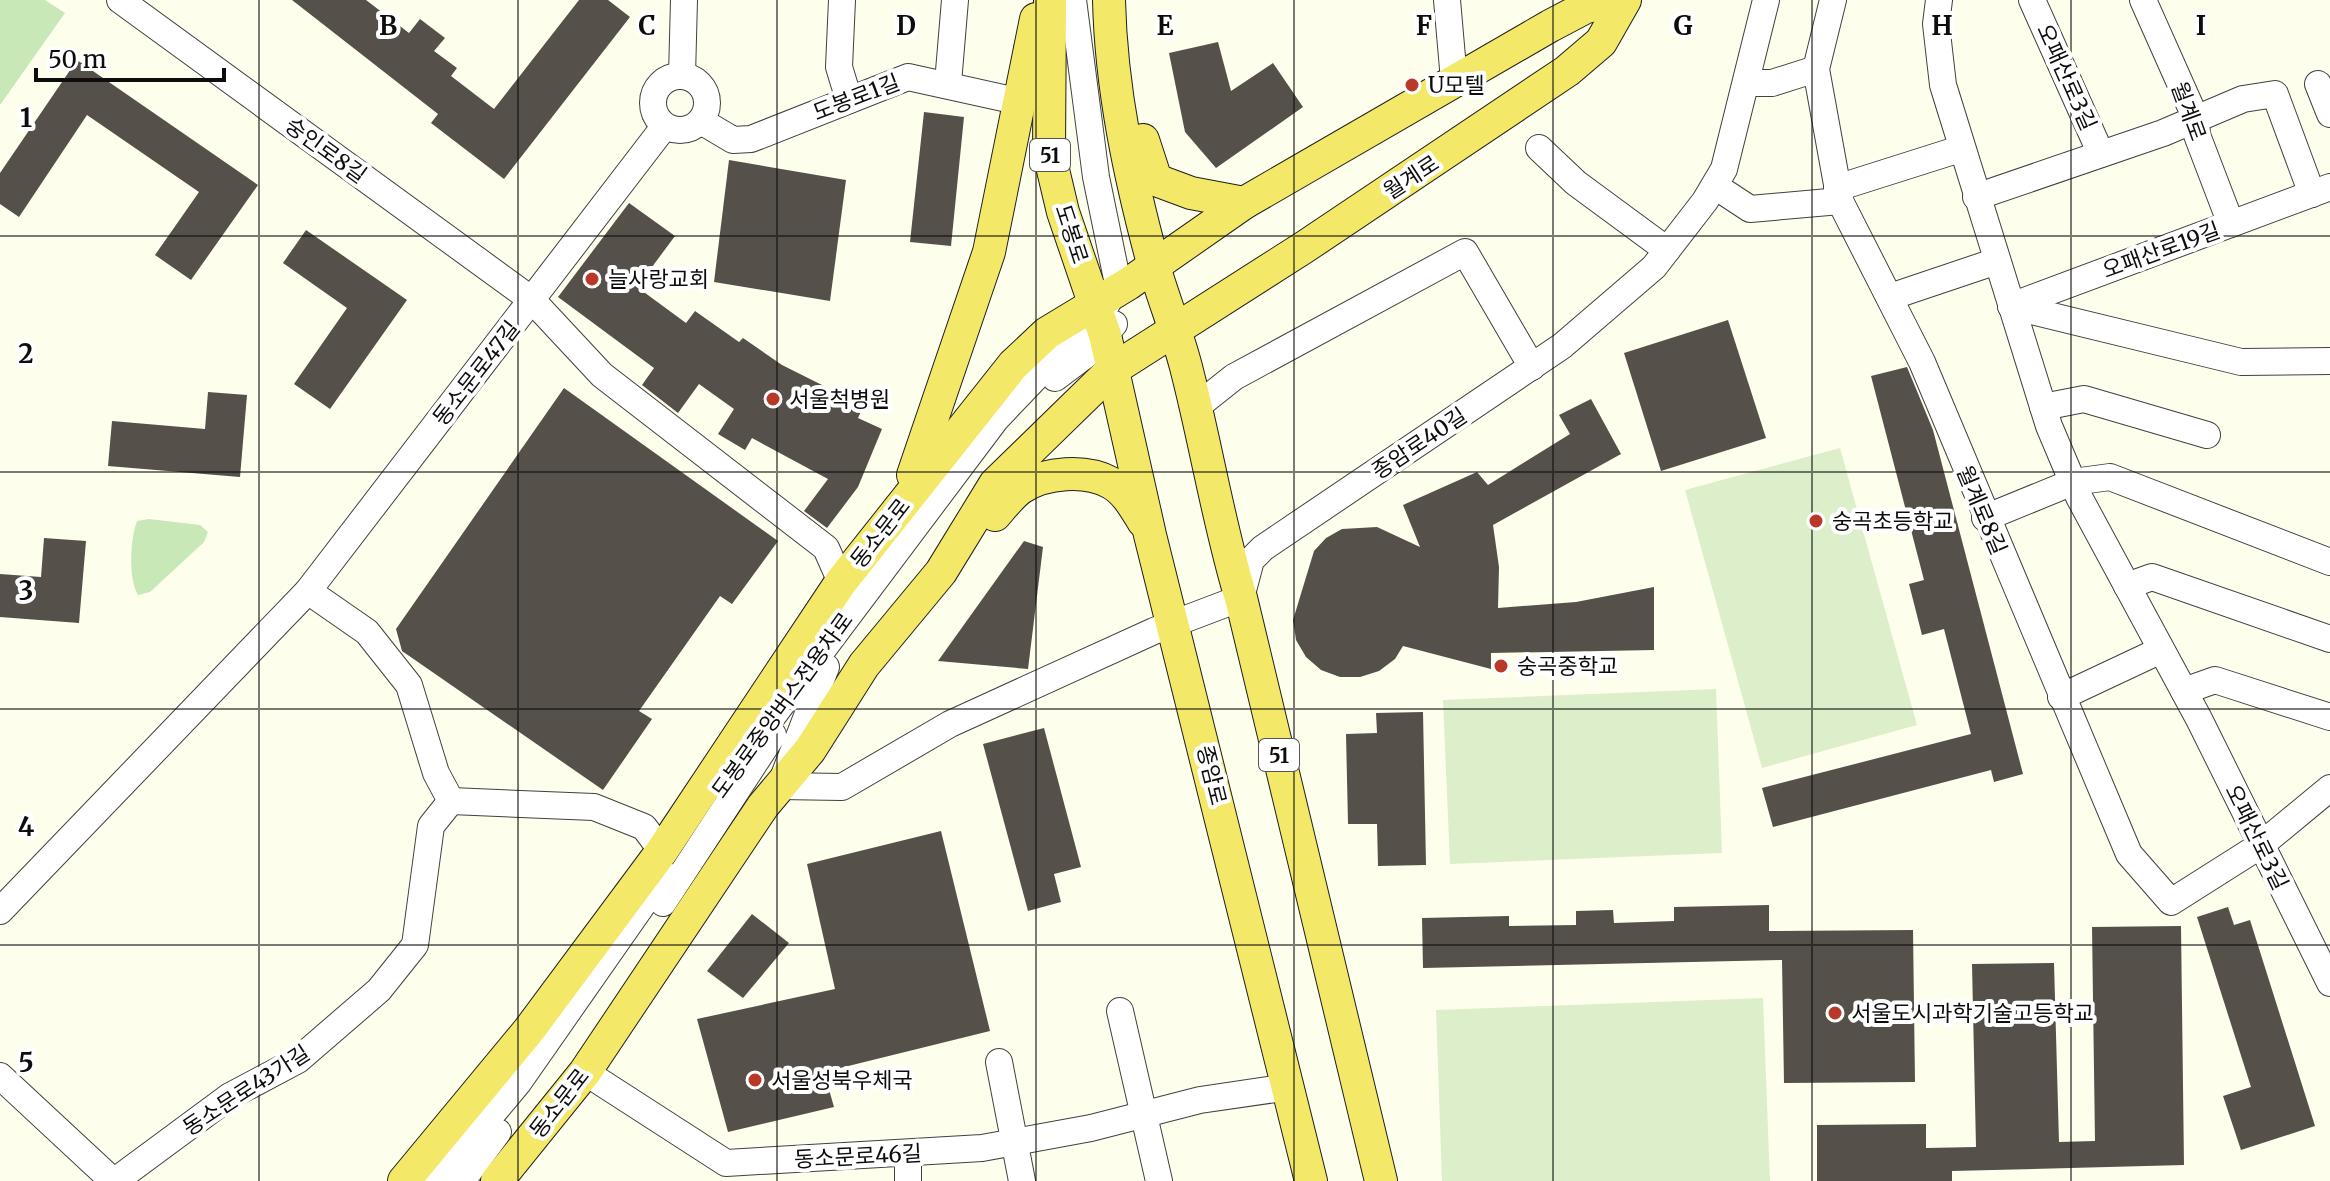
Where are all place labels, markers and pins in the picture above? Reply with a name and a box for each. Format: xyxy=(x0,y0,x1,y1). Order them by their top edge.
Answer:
place label: U모텔 xyxy=(1428,71,1485,99)
marker: U모텔 xyxy=(1403,76,1421,94)
place label: 늘사랑교회 xyxy=(608,265,709,293)
marker: 늘사랑교회 xyxy=(583,270,601,288)
place label: 서울척병원 xyxy=(789,385,890,413)
marker: 서울척병원 xyxy=(764,390,782,408)
place label: 숭곡초등학교 xyxy=(1832,507,1953,535)
marker: 숭곡초등학교 xyxy=(1807,512,1825,530)
place label: 숭곡중학교 xyxy=(1517,652,1618,680)
marker: 숭곡중학교 xyxy=(1492,657,1510,675)
place label: 서울도시과학기술고등학교 xyxy=(1851,999,2094,1027)
marker: 서울도시과학기술고등학교 xyxy=(1826,1004,1844,1022)
place label: 서울성북우체국 xyxy=(771,1066,913,1094)
marker: 서울성북우체국 xyxy=(746,1071,764,1089)

